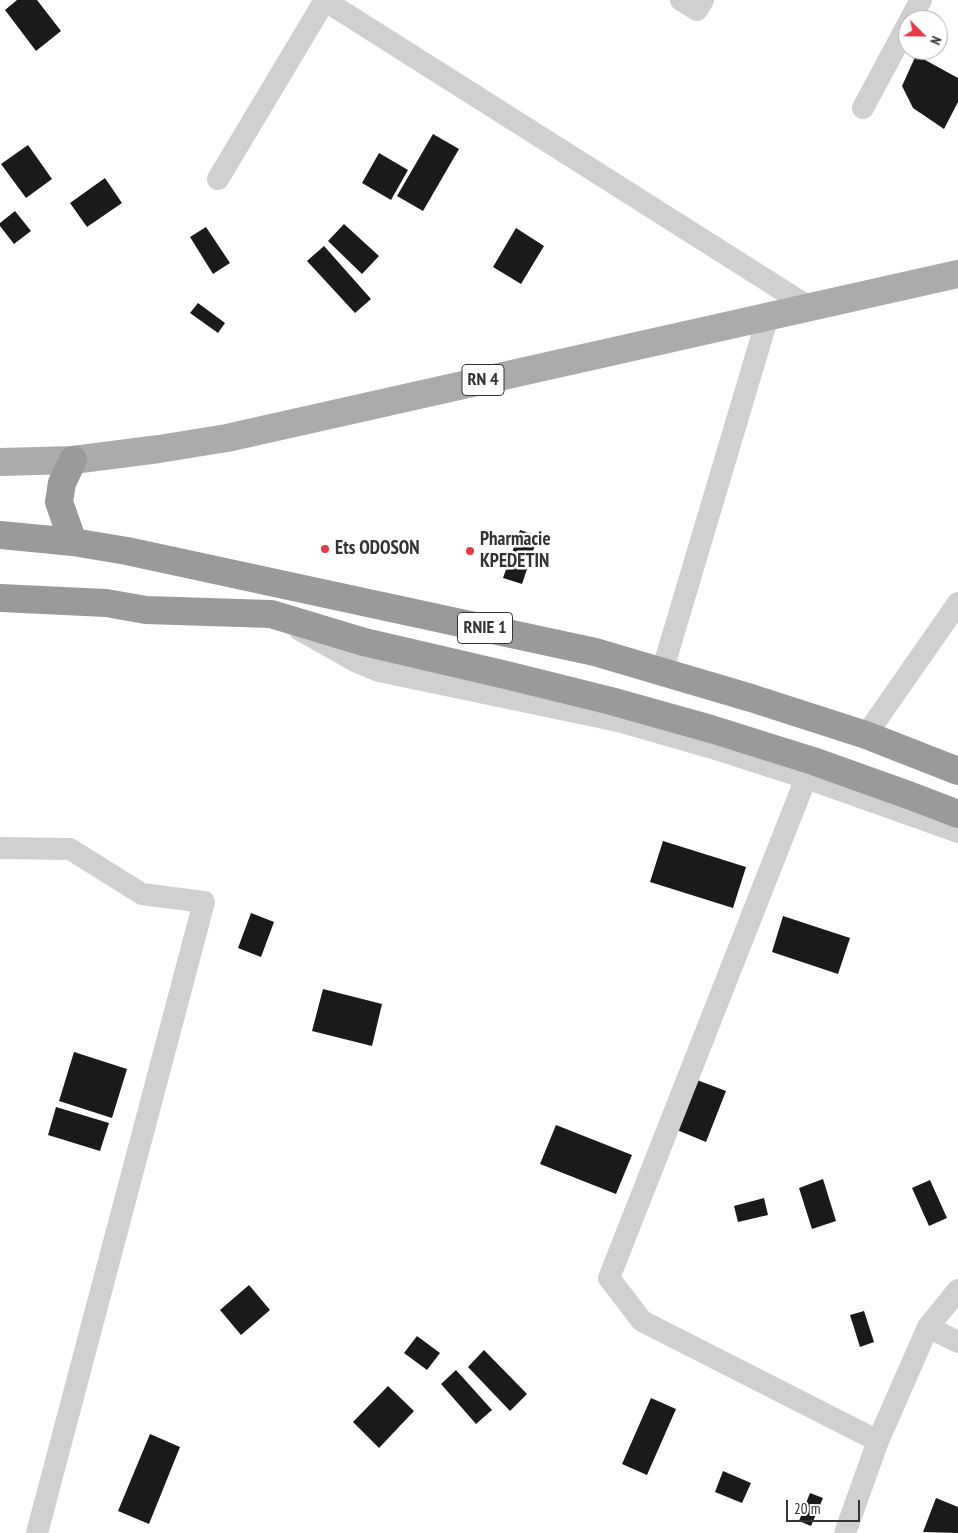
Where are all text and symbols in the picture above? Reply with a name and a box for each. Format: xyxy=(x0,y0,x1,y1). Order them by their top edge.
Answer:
north arrow xyxy=(898,10,948,60)
text: N xyxy=(926,33,946,47)
road number: RN 4 xyxy=(462,364,504,396)
place label: Pharmacie KPEDETIN xyxy=(480,529,551,573)
place label: Ets ODOSON xyxy=(335,538,420,560)
marker: Ets ODOSON xyxy=(319,543,331,555)
marker: Pharmacie KPEDETIN xyxy=(464,545,476,557)
road number: RNIE 1 xyxy=(458,612,512,644)
scale bar xyxy=(788,1490,862,1522)
text: 20 m xyxy=(794,1499,820,1518)

